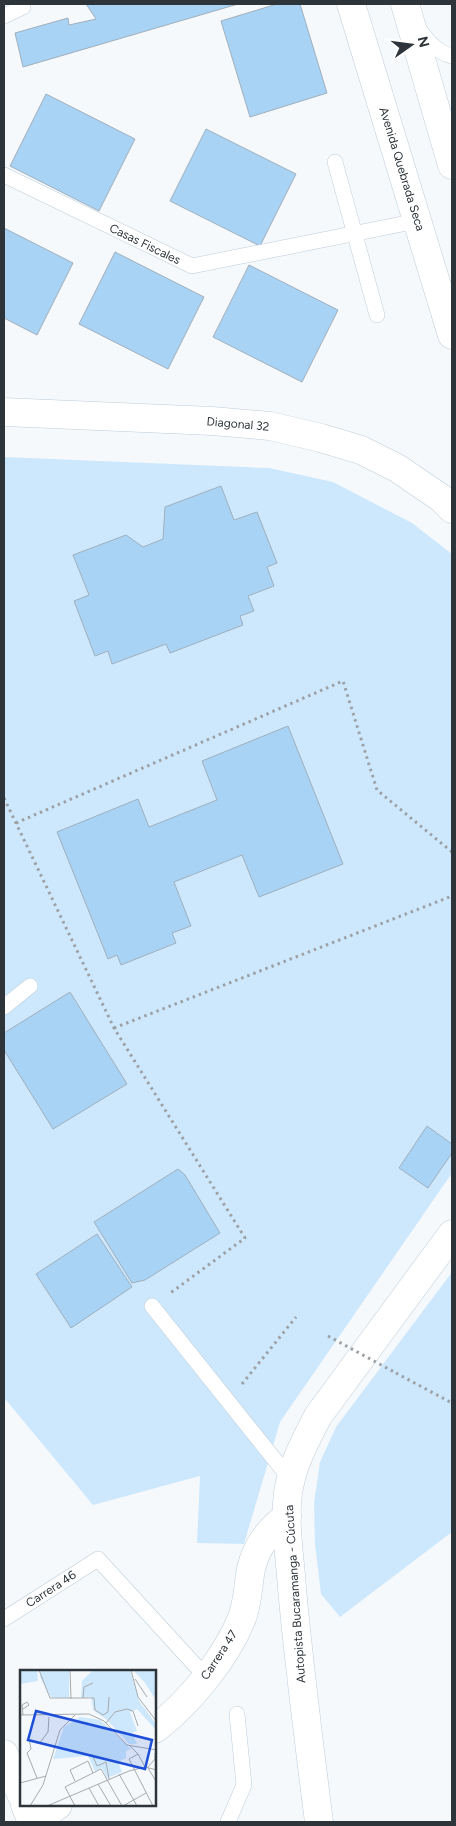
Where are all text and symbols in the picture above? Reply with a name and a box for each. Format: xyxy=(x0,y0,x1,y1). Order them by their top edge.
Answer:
north arrow xyxy=(386,20,436,70)
text: N xyxy=(414,35,433,49)
street label: Avenida Quebrada Seca xyxy=(376,105,428,233)
street label: Casas Fiscales xyxy=(107,221,183,267)
street label: Diagonal 32 xyxy=(206,414,270,434)
street label: Autopista Bucaramanga - Cúcuta xyxy=(282,1505,308,1683)
street label: Carrera 46 xyxy=(23,1568,79,1610)
street label: Carrera 47 xyxy=(198,1627,241,1682)
inset map xyxy=(20,1670,156,1806)

